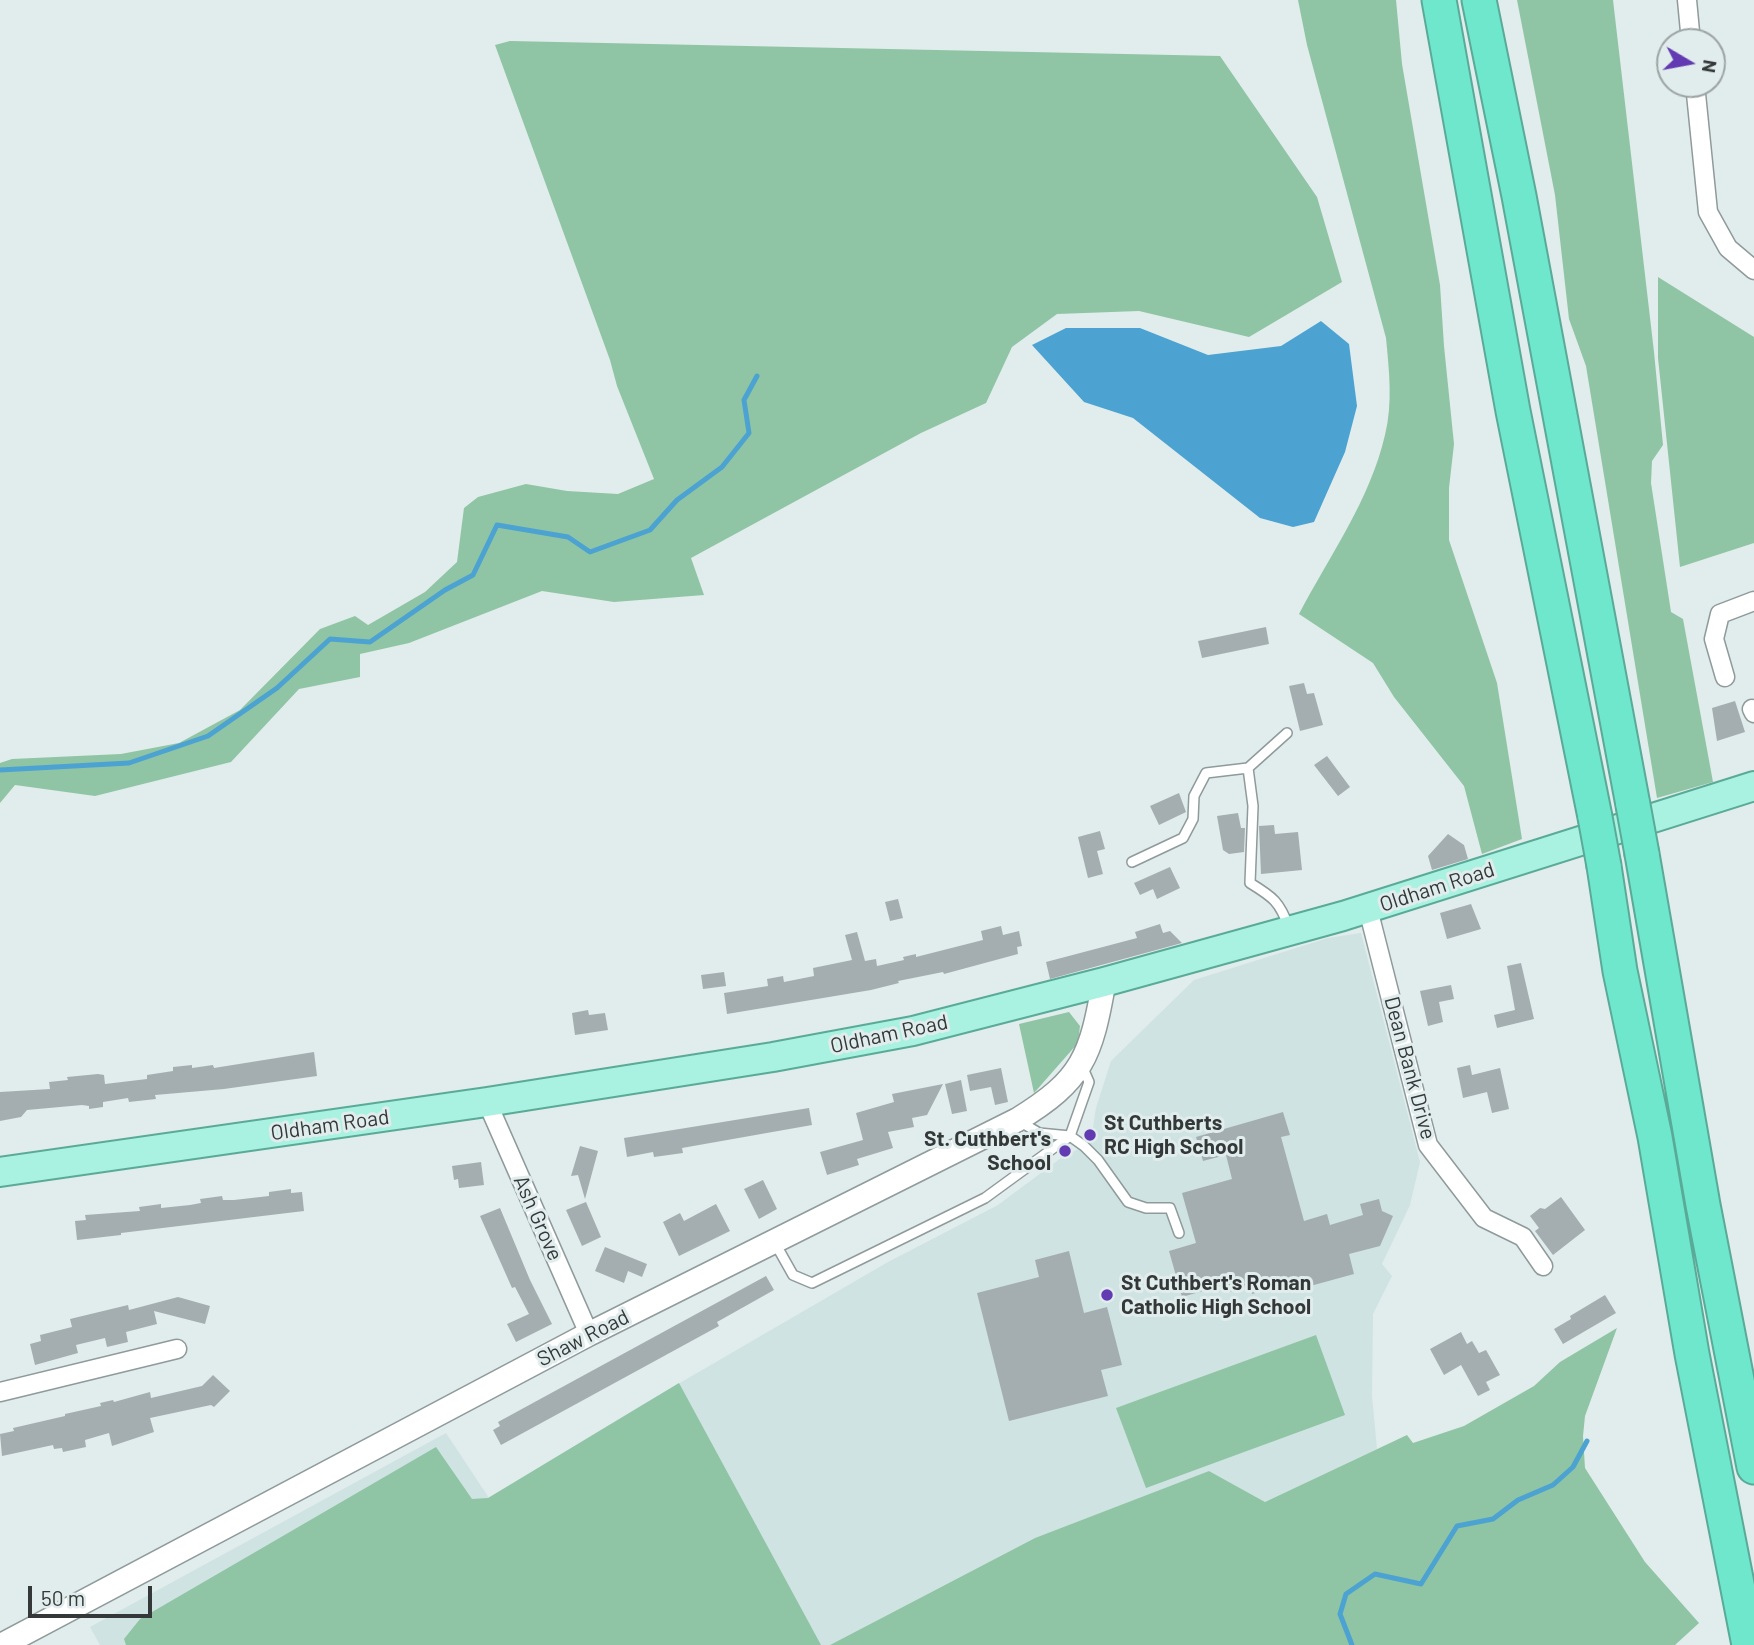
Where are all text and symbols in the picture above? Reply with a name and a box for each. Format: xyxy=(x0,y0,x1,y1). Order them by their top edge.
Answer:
north arrow xyxy=(1656,28,1726,98)
text: N xyxy=(1698,58,1723,75)
street label: Oldham Road xyxy=(1376,857,1498,917)
street label: Dean Bank Drive xyxy=(1379,994,1441,1142)
street label: Oldham Road xyxy=(828,1009,950,1059)
street label: Oldham Road xyxy=(269,1104,391,1146)
place label: St Cuthberts RC High School xyxy=(1104,1110,1243,1160)
place label: St. Cuthbert's School xyxy=(924,1126,1051,1176)
marker: St Cuthberts RC High School xyxy=(1082,1127,1098,1143)
marker: St. Cuthbert's School xyxy=(1057,1143,1073,1159)
street label: Ash Grove xyxy=(508,1171,568,1265)
place label: St Cuthbert's Roman Catholic High School xyxy=(1121,1270,1311,1320)
marker: St Cuthbert's Roman Catholic High School xyxy=(1099,1287,1115,1303)
street label: Shaw Road xyxy=(533,1304,633,1372)
scale bar xyxy=(32,1572,156,1616)
text: 50 m xyxy=(41,1585,85,1610)

